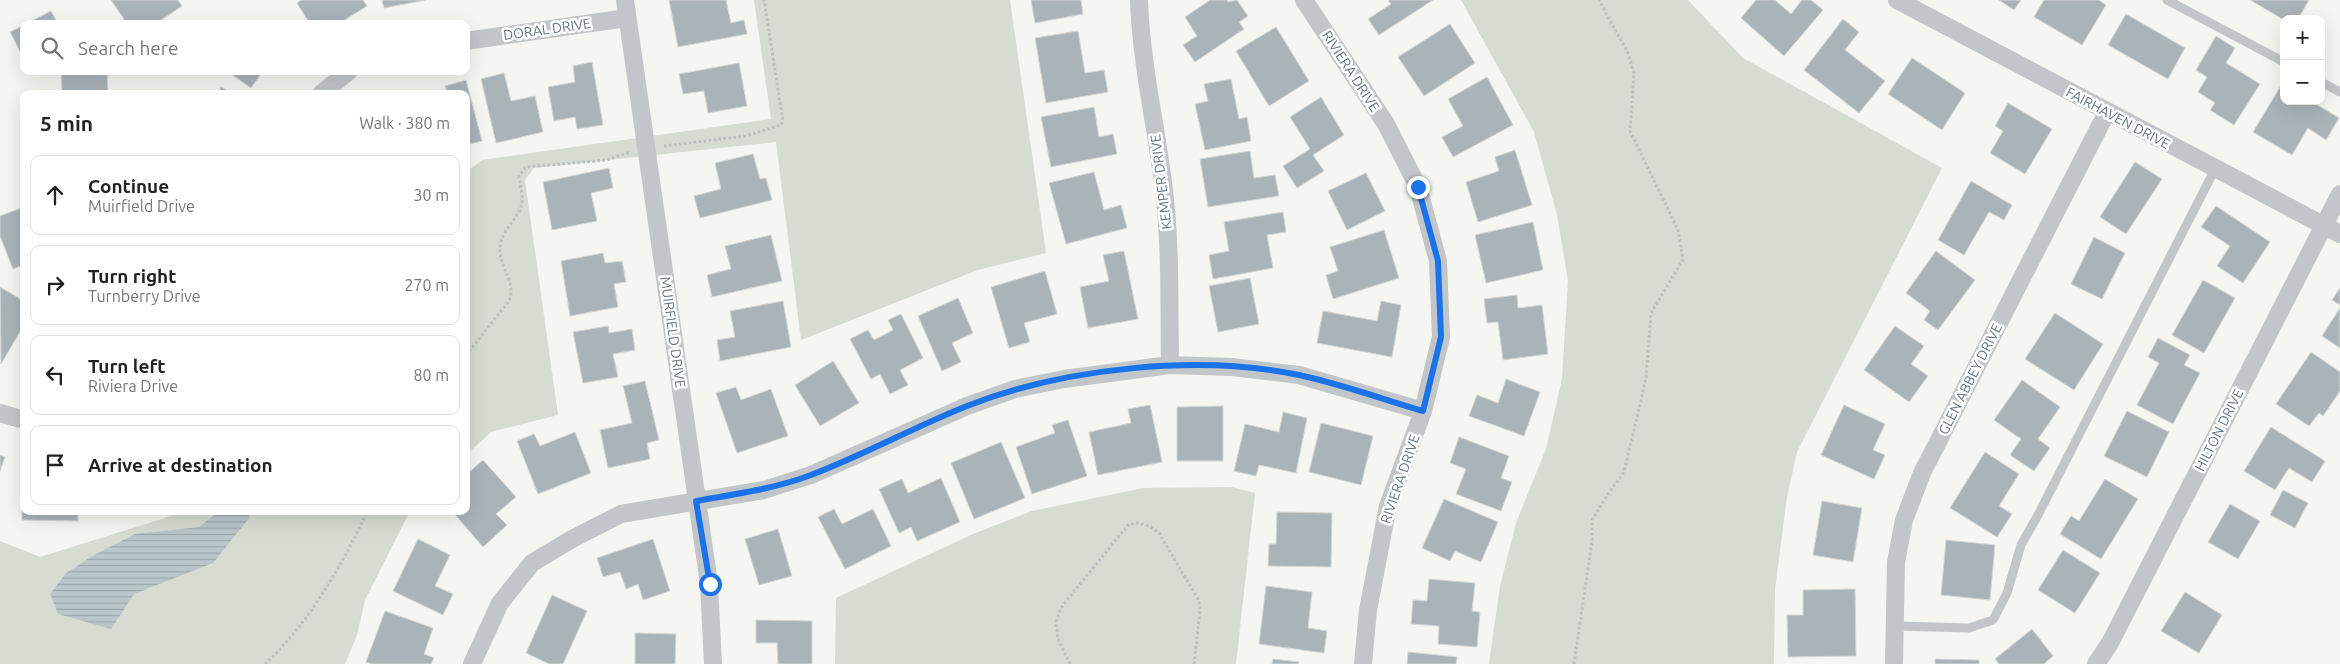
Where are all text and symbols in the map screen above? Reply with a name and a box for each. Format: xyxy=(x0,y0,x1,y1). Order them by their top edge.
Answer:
street label: DORAL DRIVE xyxy=(502,15,592,43)
map controls xyxy=(2280,15,2325,105)
button: + xyxy=(2280,15,2325,60)
search box xyxy=(20,20,470,75)
street label: RIVIERA DRIVE xyxy=(1319,28,1383,114)
icon: search xyxy=(38,34,66,62)
text: Search here xyxy=(78,37,178,59)
button: − xyxy=(2280,60,2325,105)
street label: FAIRHAVEN DRIVE xyxy=(2063,84,2173,152)
text: 5 min xyxy=(40,111,93,135)
text: Walk · 380 m xyxy=(359,114,450,132)
street label: KEMPER DRIVE xyxy=(1147,133,1175,230)
text: Continue xyxy=(88,175,169,197)
route end xyxy=(1407,176,1430,199)
icon: ahead xyxy=(41,181,69,209)
text: 30 m xyxy=(413,186,449,204)
text: Muirfield Drive xyxy=(88,197,195,215)
text: Turn right xyxy=(88,265,176,287)
icon: right xyxy=(41,271,69,299)
street label: MUIRFIELD DRIVE xyxy=(657,275,689,389)
text: 270 m xyxy=(404,276,449,294)
text: Turnberry Drive xyxy=(88,287,201,305)
street label: GLEN ABBEY DRIVE xyxy=(1935,321,2005,437)
text: Turn left xyxy=(88,355,166,377)
icon: left xyxy=(41,361,69,389)
text: 80 m xyxy=(413,366,449,384)
text: Riviera Drive xyxy=(88,377,178,395)
street label: HILTON DRIVE xyxy=(2192,386,2247,474)
street label: RIVIERA DRIVE xyxy=(1377,432,1423,526)
icon: arrive xyxy=(41,451,69,479)
text: Arrive at destination xyxy=(88,454,273,476)
route start xyxy=(699,573,722,596)

